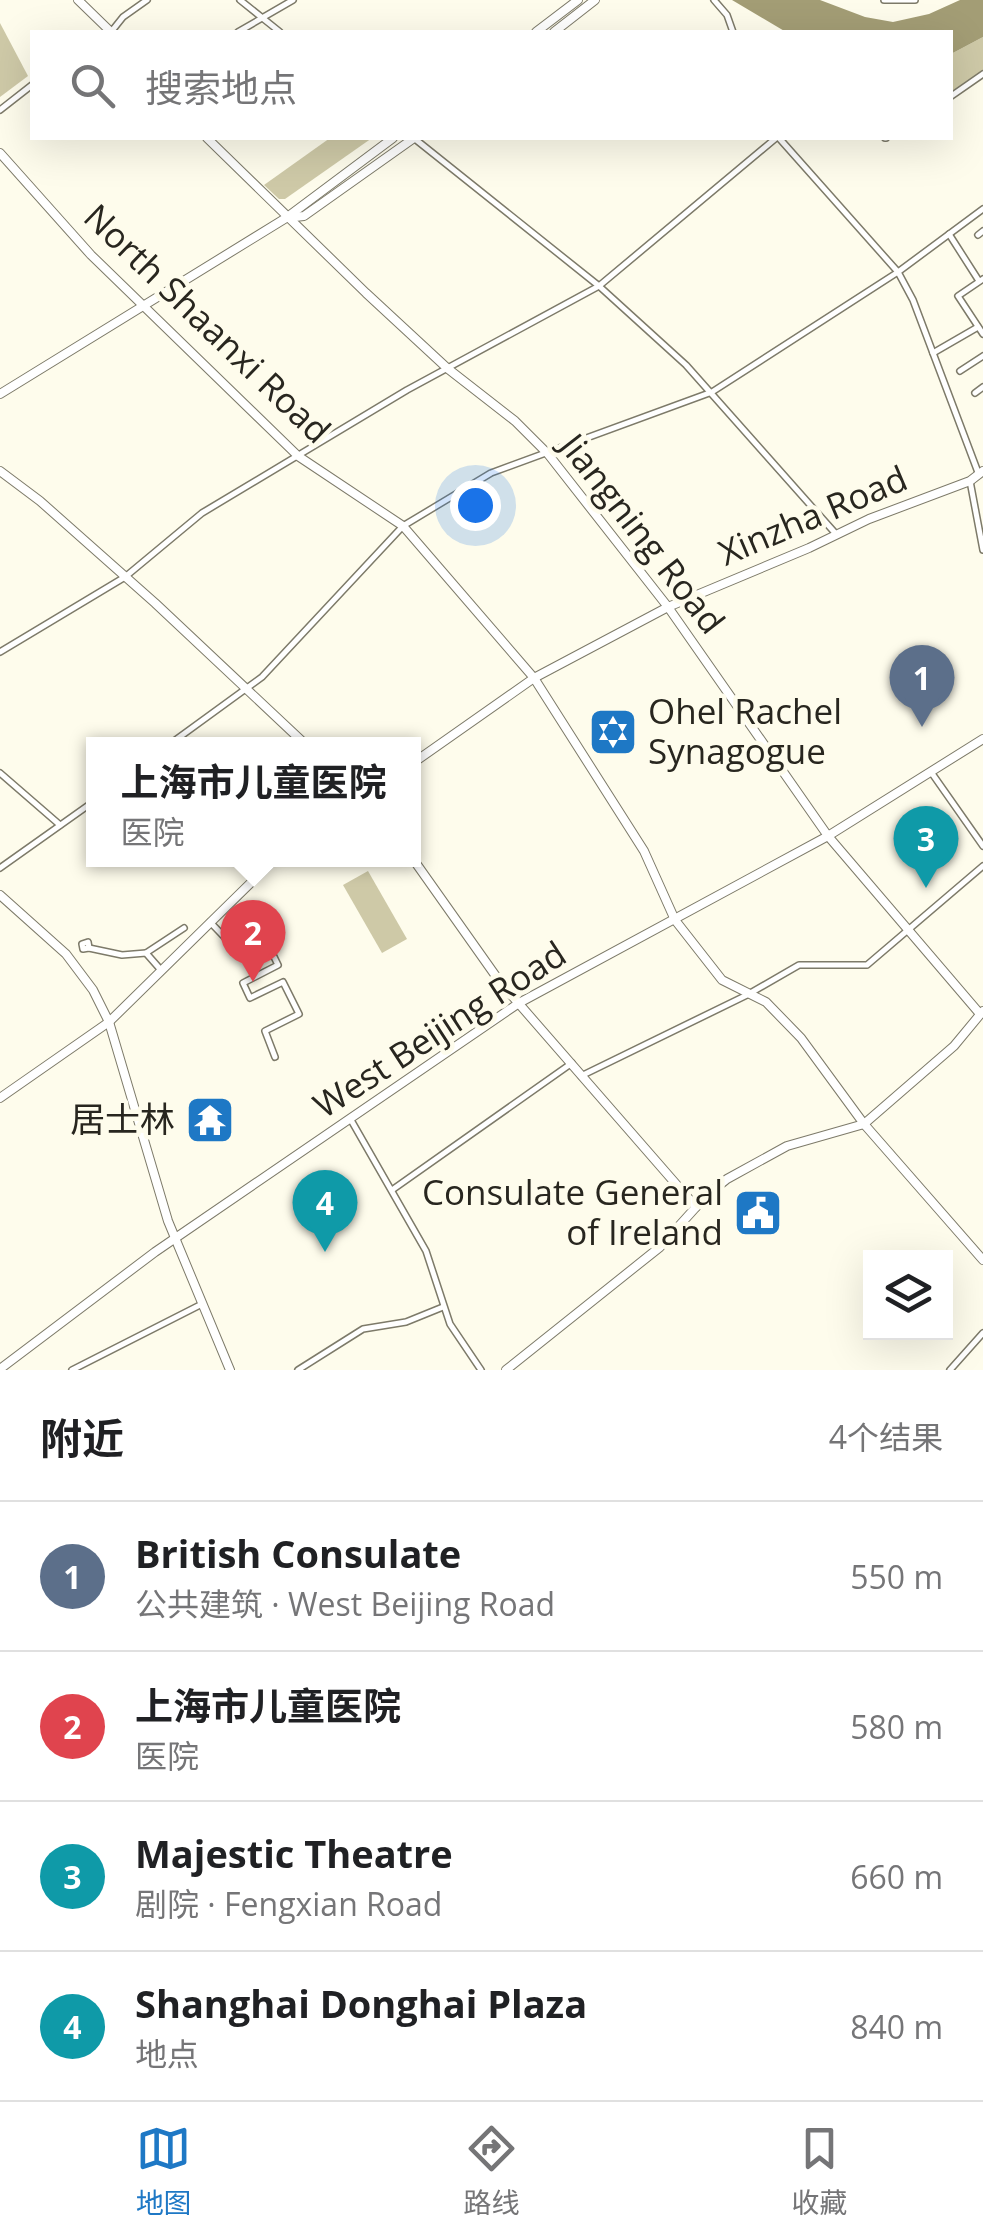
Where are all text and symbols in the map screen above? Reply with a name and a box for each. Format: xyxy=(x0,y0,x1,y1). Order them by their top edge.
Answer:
search box xyxy=(30,30,953,140)
icon: search xyxy=(65,58,120,113)
text: 搜索地点 xyxy=(145,61,297,113)
street label: North Shaanxi Road xyxy=(75,193,341,453)
street label: Jiangning Road xyxy=(548,421,736,643)
street label: Xinzha Road xyxy=(711,454,914,575)
your location xyxy=(450,480,501,531)
pin: 1 xyxy=(890,644,954,727)
place label: Ohel Rachel Synagogue xyxy=(648,687,842,774)
synagogue icon: Ohel Rachel Synagogue xyxy=(587,706,639,758)
popup xyxy=(86,737,421,867)
text: 上海市儿童医院 xyxy=(120,755,387,807)
pin: 3 xyxy=(894,806,958,888)
text: 医院 xyxy=(120,810,185,853)
pin: 2 xyxy=(220,900,286,982)
street label: West Beijing Road xyxy=(304,929,574,1128)
temple icon: 居士林 xyxy=(184,1094,236,1146)
place label: 居士林 xyxy=(70,1095,175,1142)
place label: Consulate General of Ireland xyxy=(422,1168,723,1255)
pin: 4 xyxy=(292,1170,358,1252)
public building icon: Consulate General of Ireland xyxy=(732,1187,784,1239)
map controls xyxy=(863,1250,953,1340)
button: layers xyxy=(863,1250,953,1340)
text: 附近 xyxy=(40,1409,124,1466)
text: 4个结果 xyxy=(829,1415,943,1458)
text: British Consulate xyxy=(135,1527,461,1579)
text: 1 xyxy=(63,1555,82,1598)
text: 550 m xyxy=(850,1555,943,1598)
text: 公共建筑 · West Beijing Road xyxy=(135,1582,555,1625)
text: 上海市儿童医院 xyxy=(135,1679,401,1731)
text: 2 xyxy=(63,1705,82,1748)
text: 580 m xyxy=(850,1705,943,1748)
text: 医院 xyxy=(135,1734,199,1777)
text: Majestic Theatre xyxy=(135,1827,453,1879)
text: 3 xyxy=(63,1855,82,1898)
text: 660 m xyxy=(850,1855,943,1898)
text: 剧院 · Fengxian Road xyxy=(135,1882,442,1925)
text: Shanghai Donghai Plaza xyxy=(135,1977,587,2029)
text: 4 xyxy=(63,2005,82,2048)
text: 840 m xyxy=(850,2005,943,2048)
text: 地点 xyxy=(135,2032,199,2075)
tab: 地图 xyxy=(136,2121,192,2221)
tab: 路线 xyxy=(463,2121,519,2221)
tab: 收藏 xyxy=(791,2121,847,2221)

